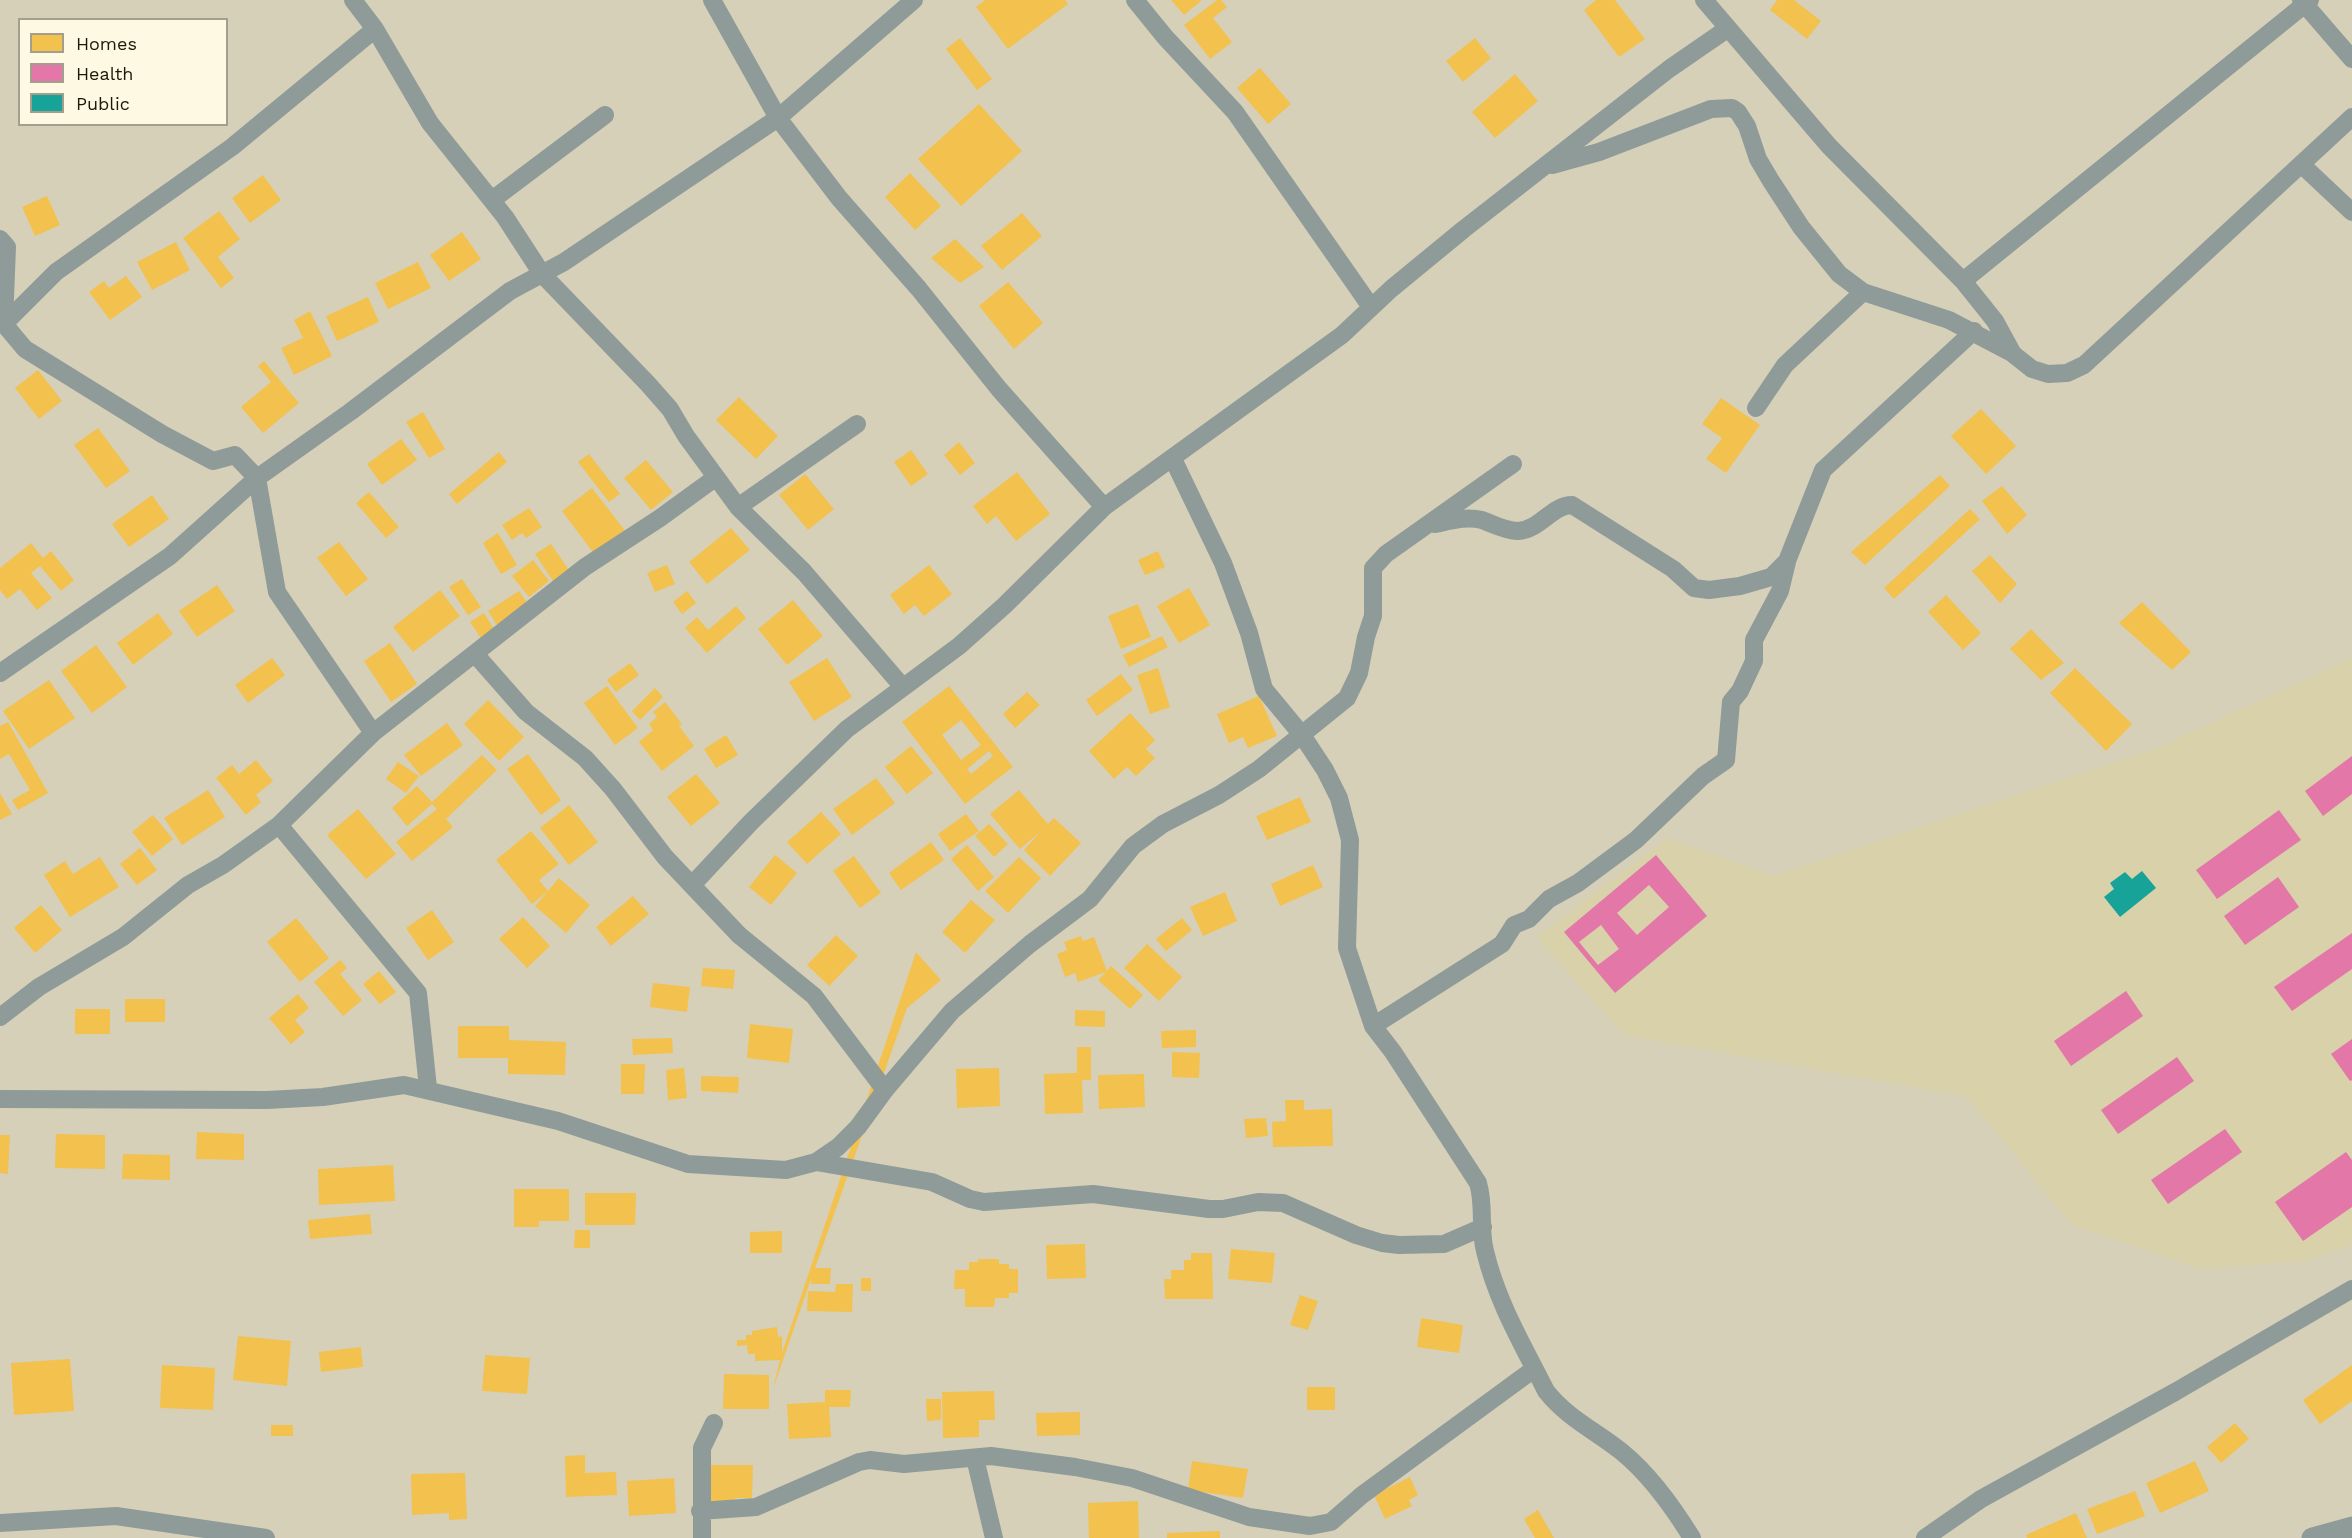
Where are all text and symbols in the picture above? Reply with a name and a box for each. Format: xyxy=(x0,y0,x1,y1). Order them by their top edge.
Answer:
legend xyxy=(18,18,228,126)
text: Homes xyxy=(76,33,137,54)
text: Health xyxy=(76,63,133,84)
text: Public xyxy=(76,93,130,114)

